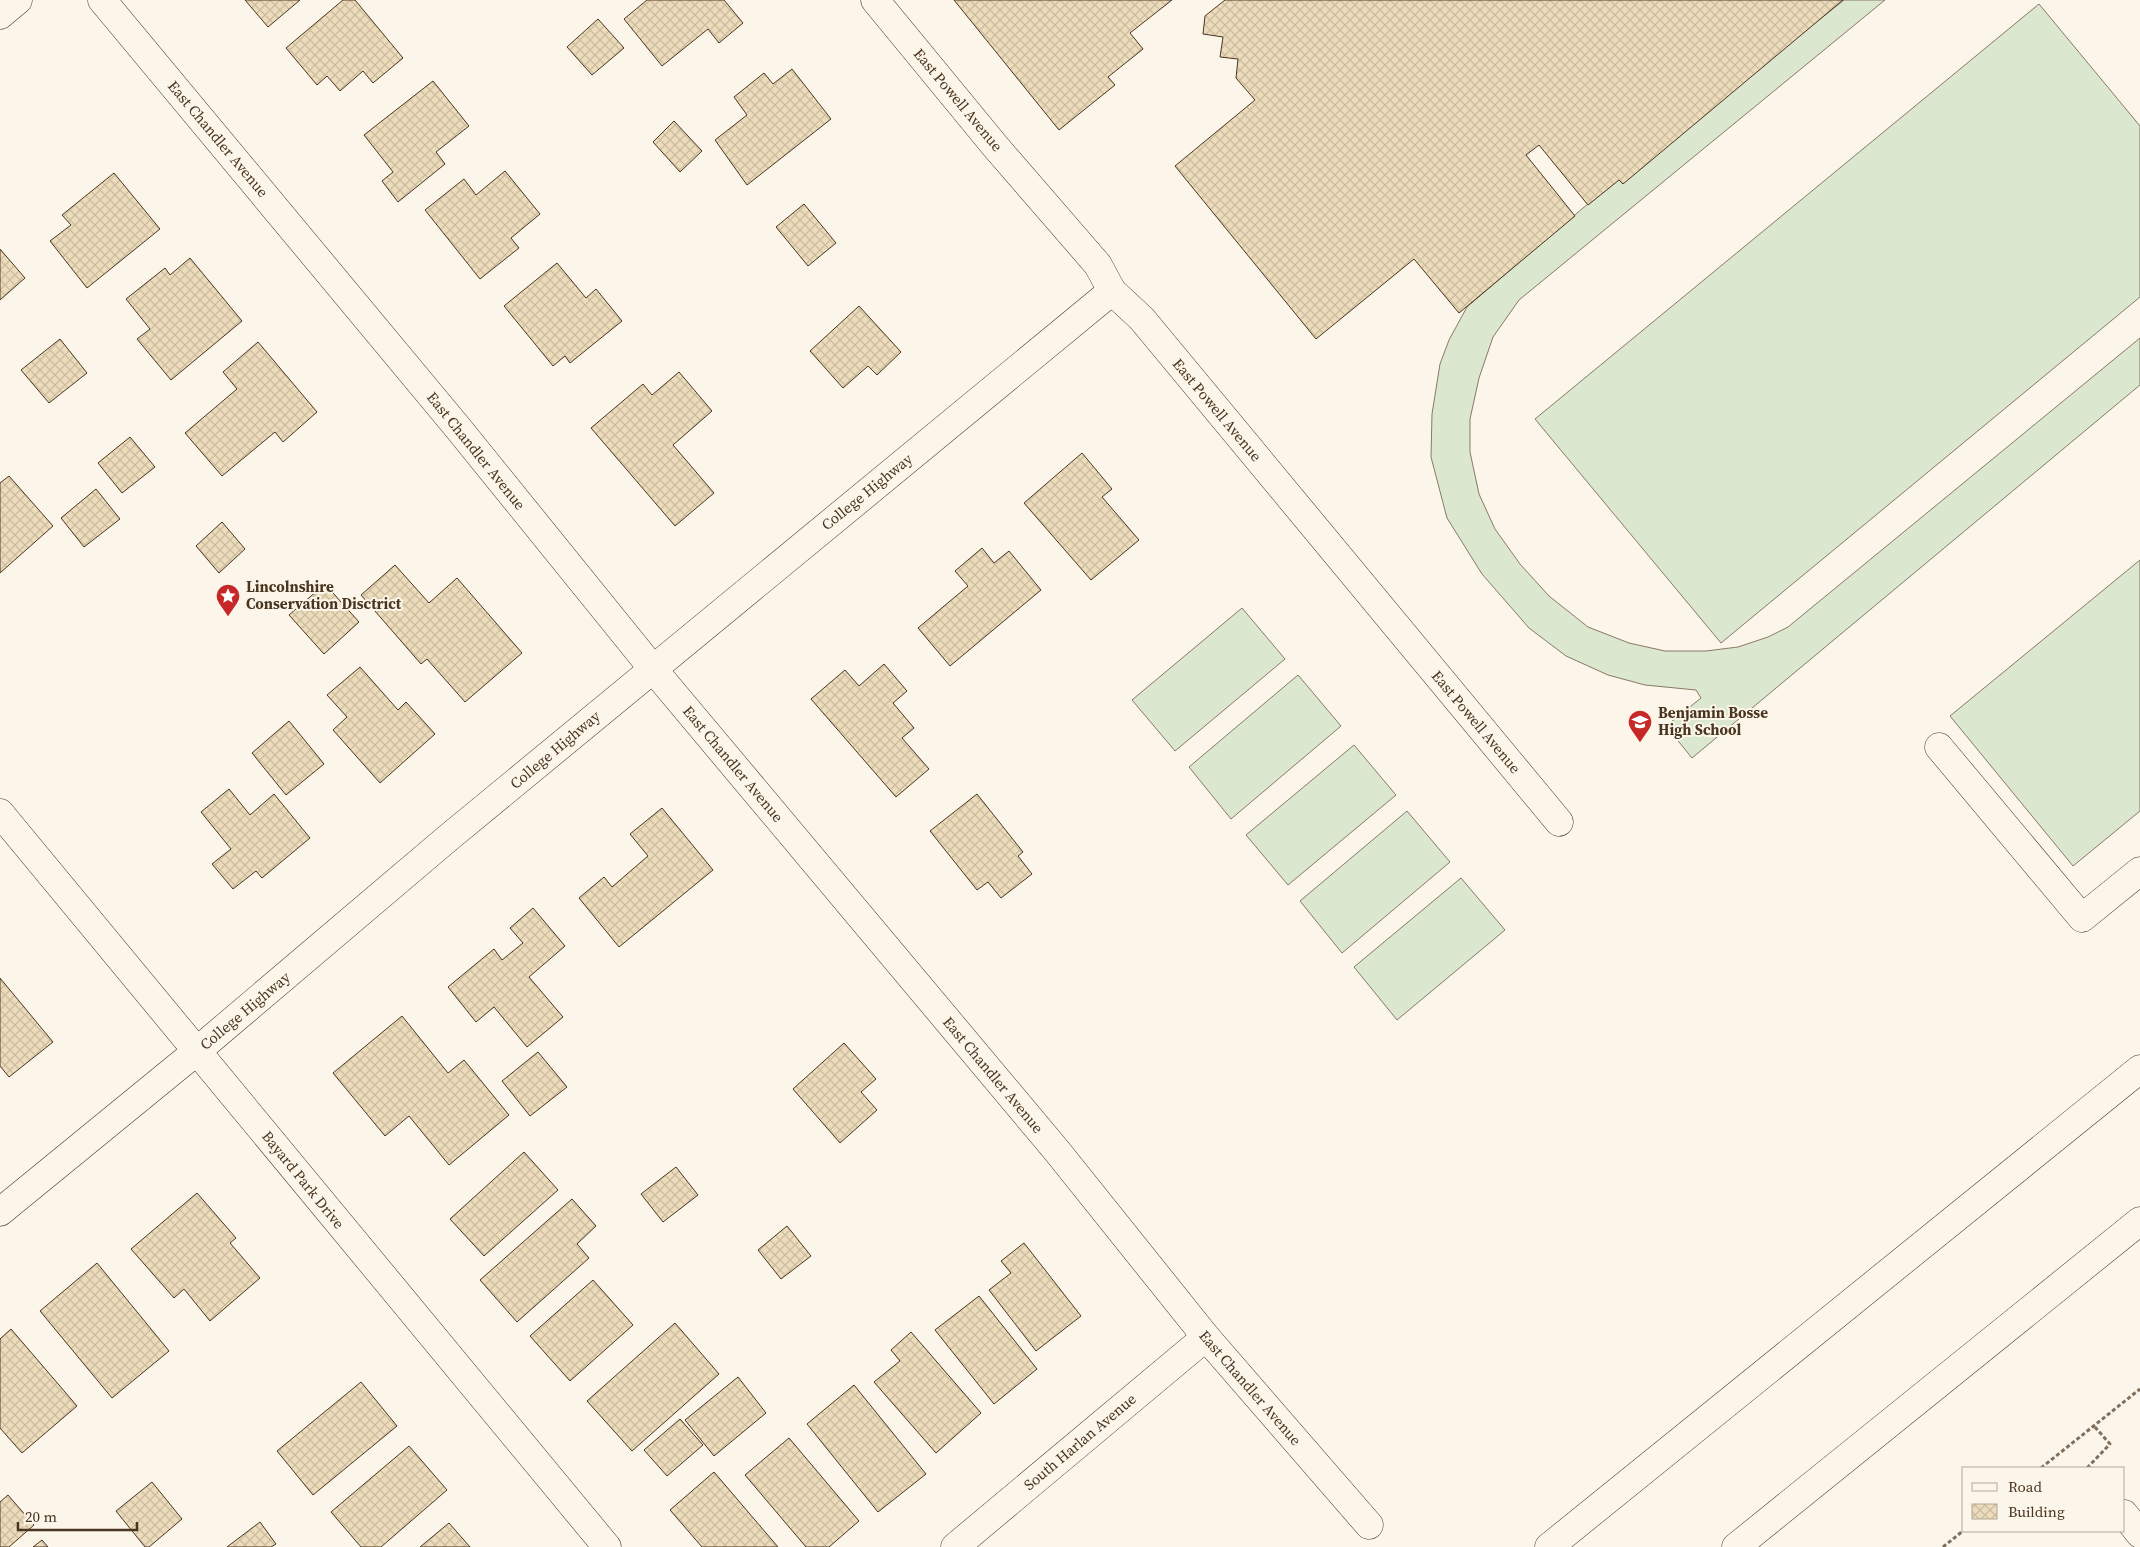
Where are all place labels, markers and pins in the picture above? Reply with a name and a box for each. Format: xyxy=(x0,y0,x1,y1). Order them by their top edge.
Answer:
place label: Lincolnshire Conservation Disctrict xyxy=(246,576,402,614)
place icon: Lincolnshire Conservation Disctrict xyxy=(215,583,241,617)
place label: Benjamin Bosse High School xyxy=(1658,702,1768,740)
school or university icon: Benjamin Bosse High School xyxy=(1627,709,1653,743)

